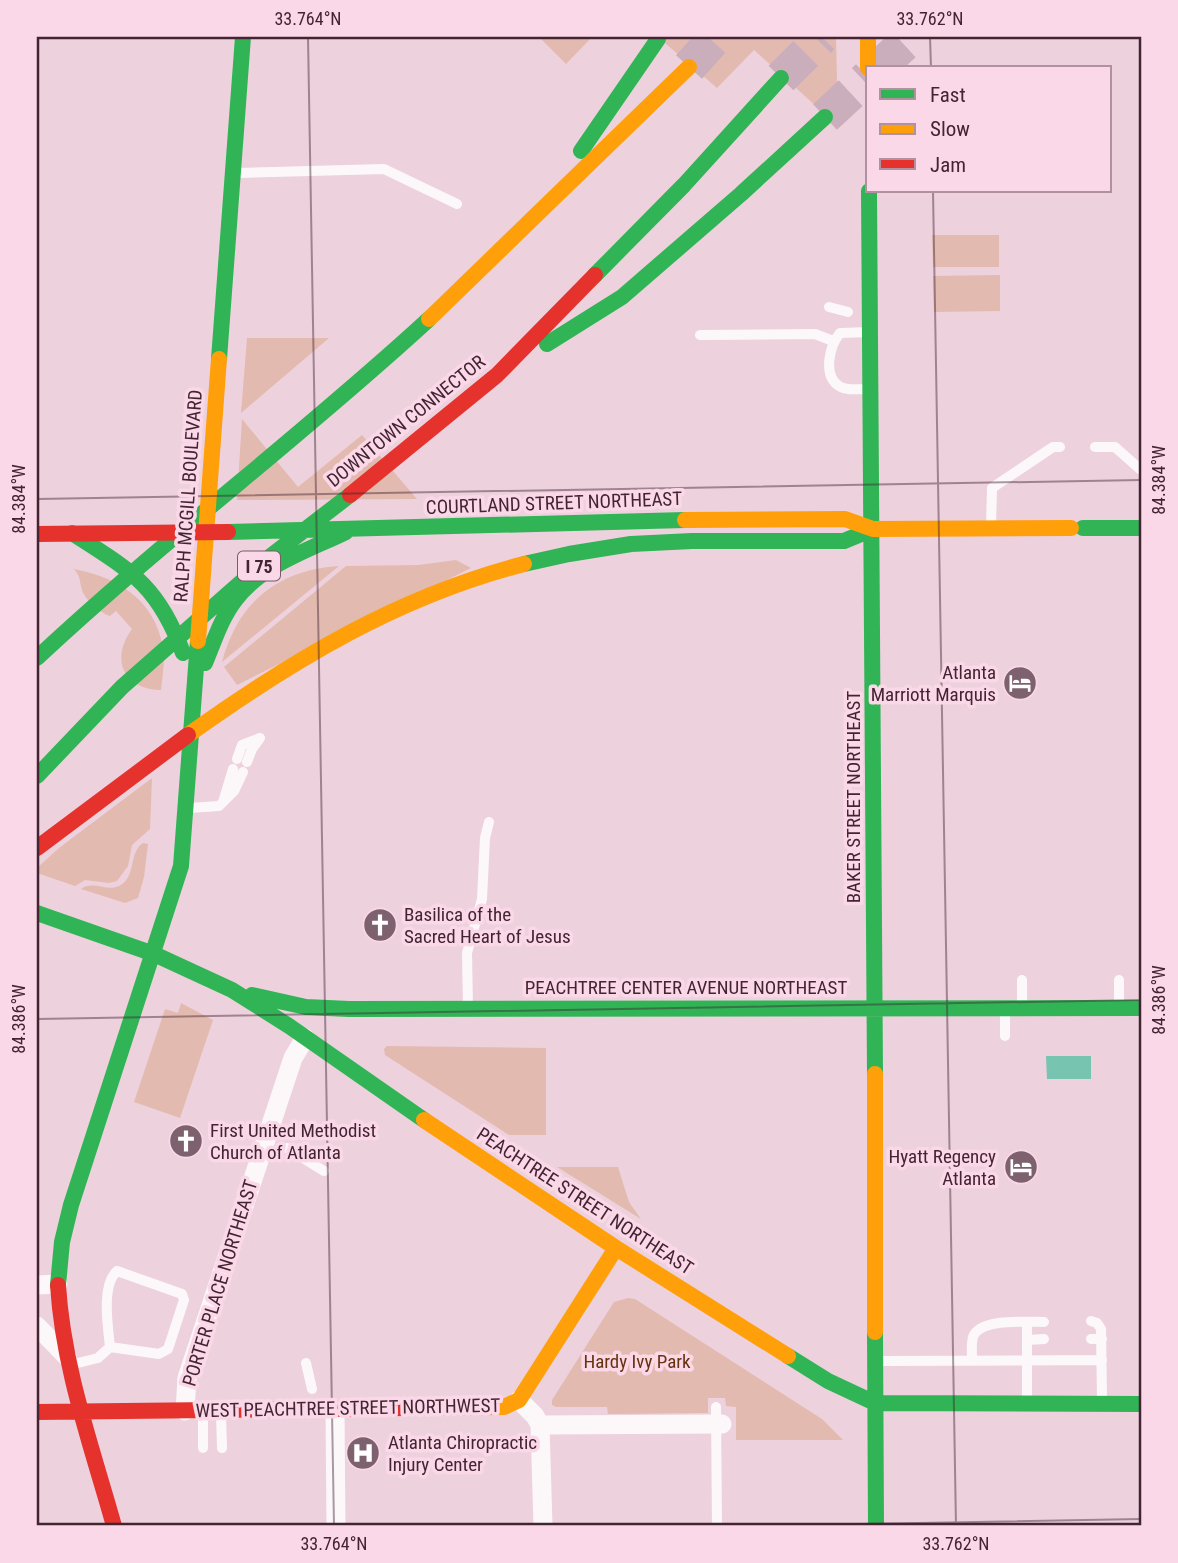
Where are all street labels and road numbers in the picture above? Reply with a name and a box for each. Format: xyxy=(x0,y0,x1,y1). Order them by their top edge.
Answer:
street label: DOWNTOWN CONNECTOR xyxy=(322,350,490,492)
street label: RALPH MCGILL BOULEVARD xyxy=(169,389,207,603)
street label: COURTLAND STREET NORTHEAST xyxy=(425,487,683,519)
road number: I 75 xyxy=(238,552,280,580)
street label: BAKER STREET NORTHEAST xyxy=(842,691,865,903)
street label: PEACHTREE CENTER AVENUE NORTHEAST xyxy=(525,976,847,999)
street label: PEACHTREE STREET NORTHEAST xyxy=(472,1122,698,1280)
street label: PORTER PLACE NORTHEAST xyxy=(178,1177,262,1389)
street label: WEST PEACHTREE STREET NORTHWEST xyxy=(196,1394,501,1422)

